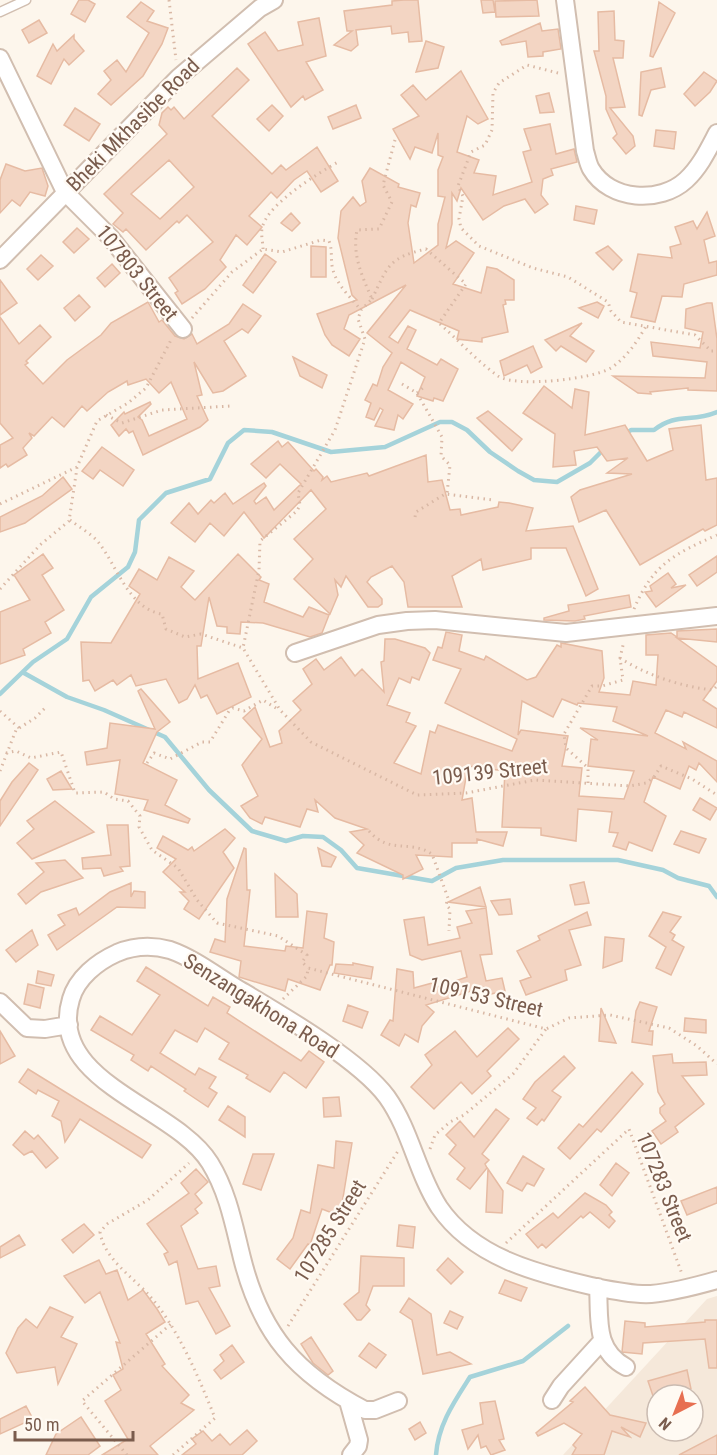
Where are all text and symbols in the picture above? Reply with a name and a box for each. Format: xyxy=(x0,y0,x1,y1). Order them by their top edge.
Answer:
street label: Bheki Mkhasibe Road xyxy=(62,54,204,196)
street label: 107803 Street xyxy=(91,220,183,326)
street label: 109139 Street xyxy=(431,754,549,790)
street label: Senzangakhona Road xyxy=(179,949,343,1063)
street label: 109153 Street xyxy=(427,972,545,1022)
street label: 107283 Street xyxy=(631,1129,697,1245)
street label: 107285 Street xyxy=(289,1175,371,1287)
north arrow xyxy=(645,1383,705,1443)
scale bar xyxy=(15,1404,134,1442)
text: N xyxy=(655,1413,675,1434)
text: 50 m xyxy=(24,1414,59,1435)

